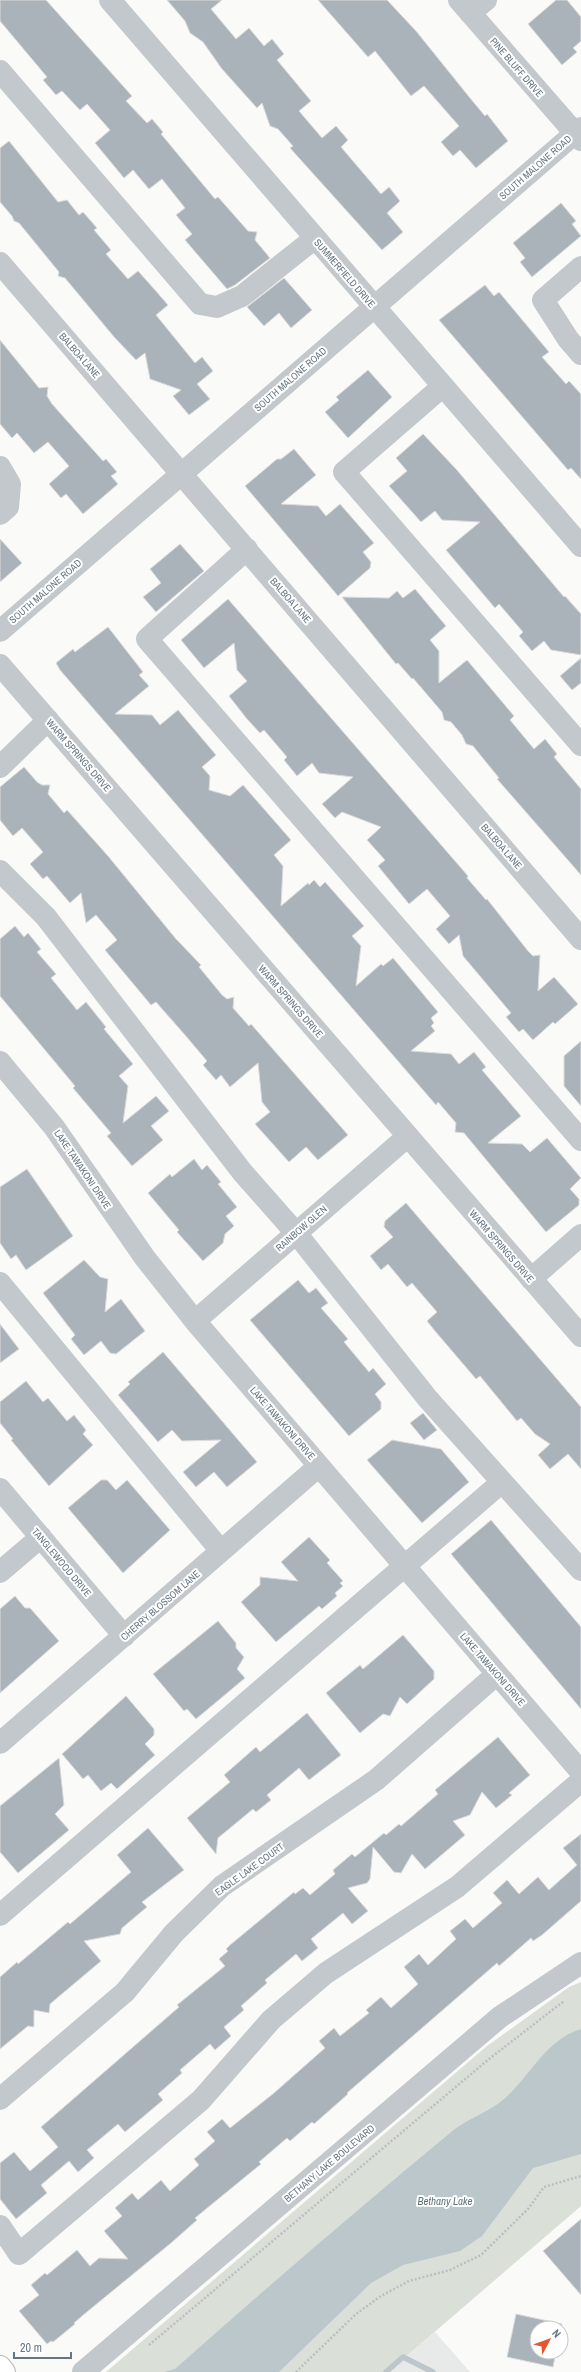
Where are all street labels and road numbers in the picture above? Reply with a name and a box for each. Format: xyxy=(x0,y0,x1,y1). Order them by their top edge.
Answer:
street label: PINE BLUFF DRIVE xyxy=(487,35,546,100)
street label: SOUTH MALONE ROAD xyxy=(497,132,574,202)
street label: SUMMERFIELD DRIVE xyxy=(311,236,378,310)
street label: BALBOA LANE xyxy=(56,330,103,381)
street label: SOUTH MALONE ROAD xyxy=(252,344,329,414)
street label: SOUTH MALONE ROAD xyxy=(7,556,84,626)
street label: BALBOA LANE xyxy=(267,575,314,626)
street label: WARM SPRINGS DRIVE xyxy=(43,716,114,794)
street label: BALBOA LANE xyxy=(478,821,525,872)
street label: WARM SPRINGS DRIVE xyxy=(255,962,326,1040)
street label: LAKE TAWAKONI DRIVE xyxy=(51,1127,114,1211)
street label: RAINBOW GLEN xyxy=(273,1202,330,1254)
street label: WARM SPRINGS DRIVE xyxy=(466,1207,537,1285)
street label: LAKE TAWAKONI DRIVE xyxy=(247,1384,318,1463)
street label: TANGLEWOOD DRIVE xyxy=(29,1525,94,1599)
street label: CHERRY BLOSSOM LANE xyxy=(118,1567,203,1643)
street label: LAKE TAWAKONI DRIVE xyxy=(457,1630,528,1709)
street label: EAGLE LAKE COURT xyxy=(212,1840,286,1899)
street label: BETHANY LAKE BOULEVARD xyxy=(281,2122,377,2205)

